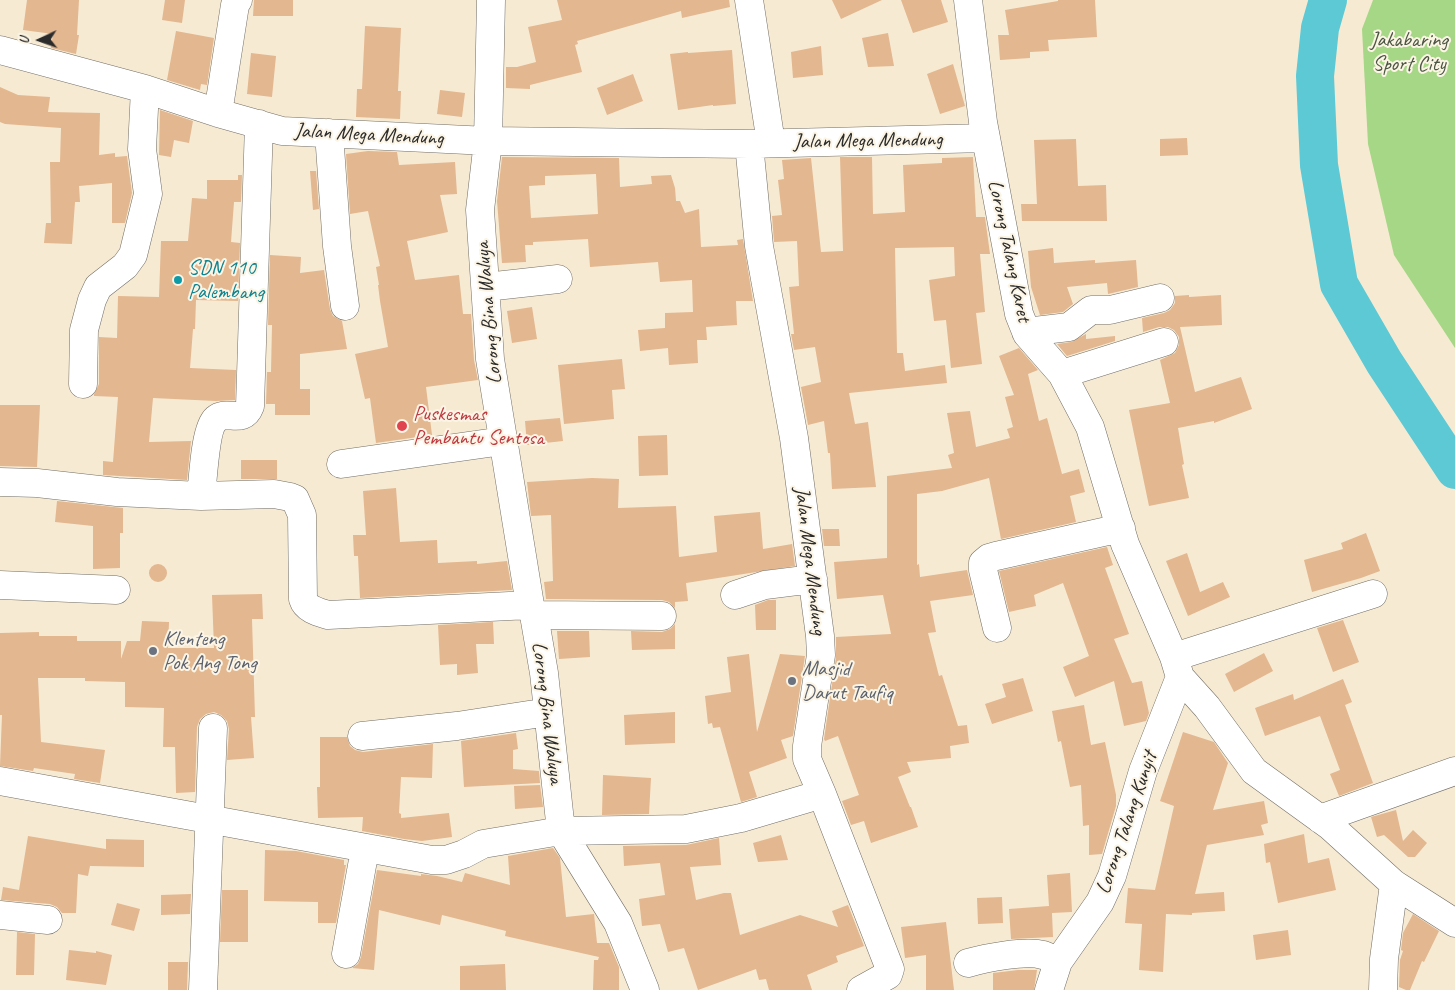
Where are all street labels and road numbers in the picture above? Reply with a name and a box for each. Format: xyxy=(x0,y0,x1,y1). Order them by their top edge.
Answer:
street label: Jalan Mega Mendung xyxy=(294,119,444,151)
street label: Jalan Mega Mendung xyxy=(793,127,943,155)
street label: Lorong Talang Karet xyxy=(982,178,1036,324)
street label: Lorong Bina Waluya xyxy=(470,241,508,385)
street label: Jalan Mega Mendung xyxy=(788,485,832,637)
street label: Lorong Bina Waluya xyxy=(526,641,568,785)
street label: Lorong Talang Kunyit xyxy=(1091,749,1163,897)

